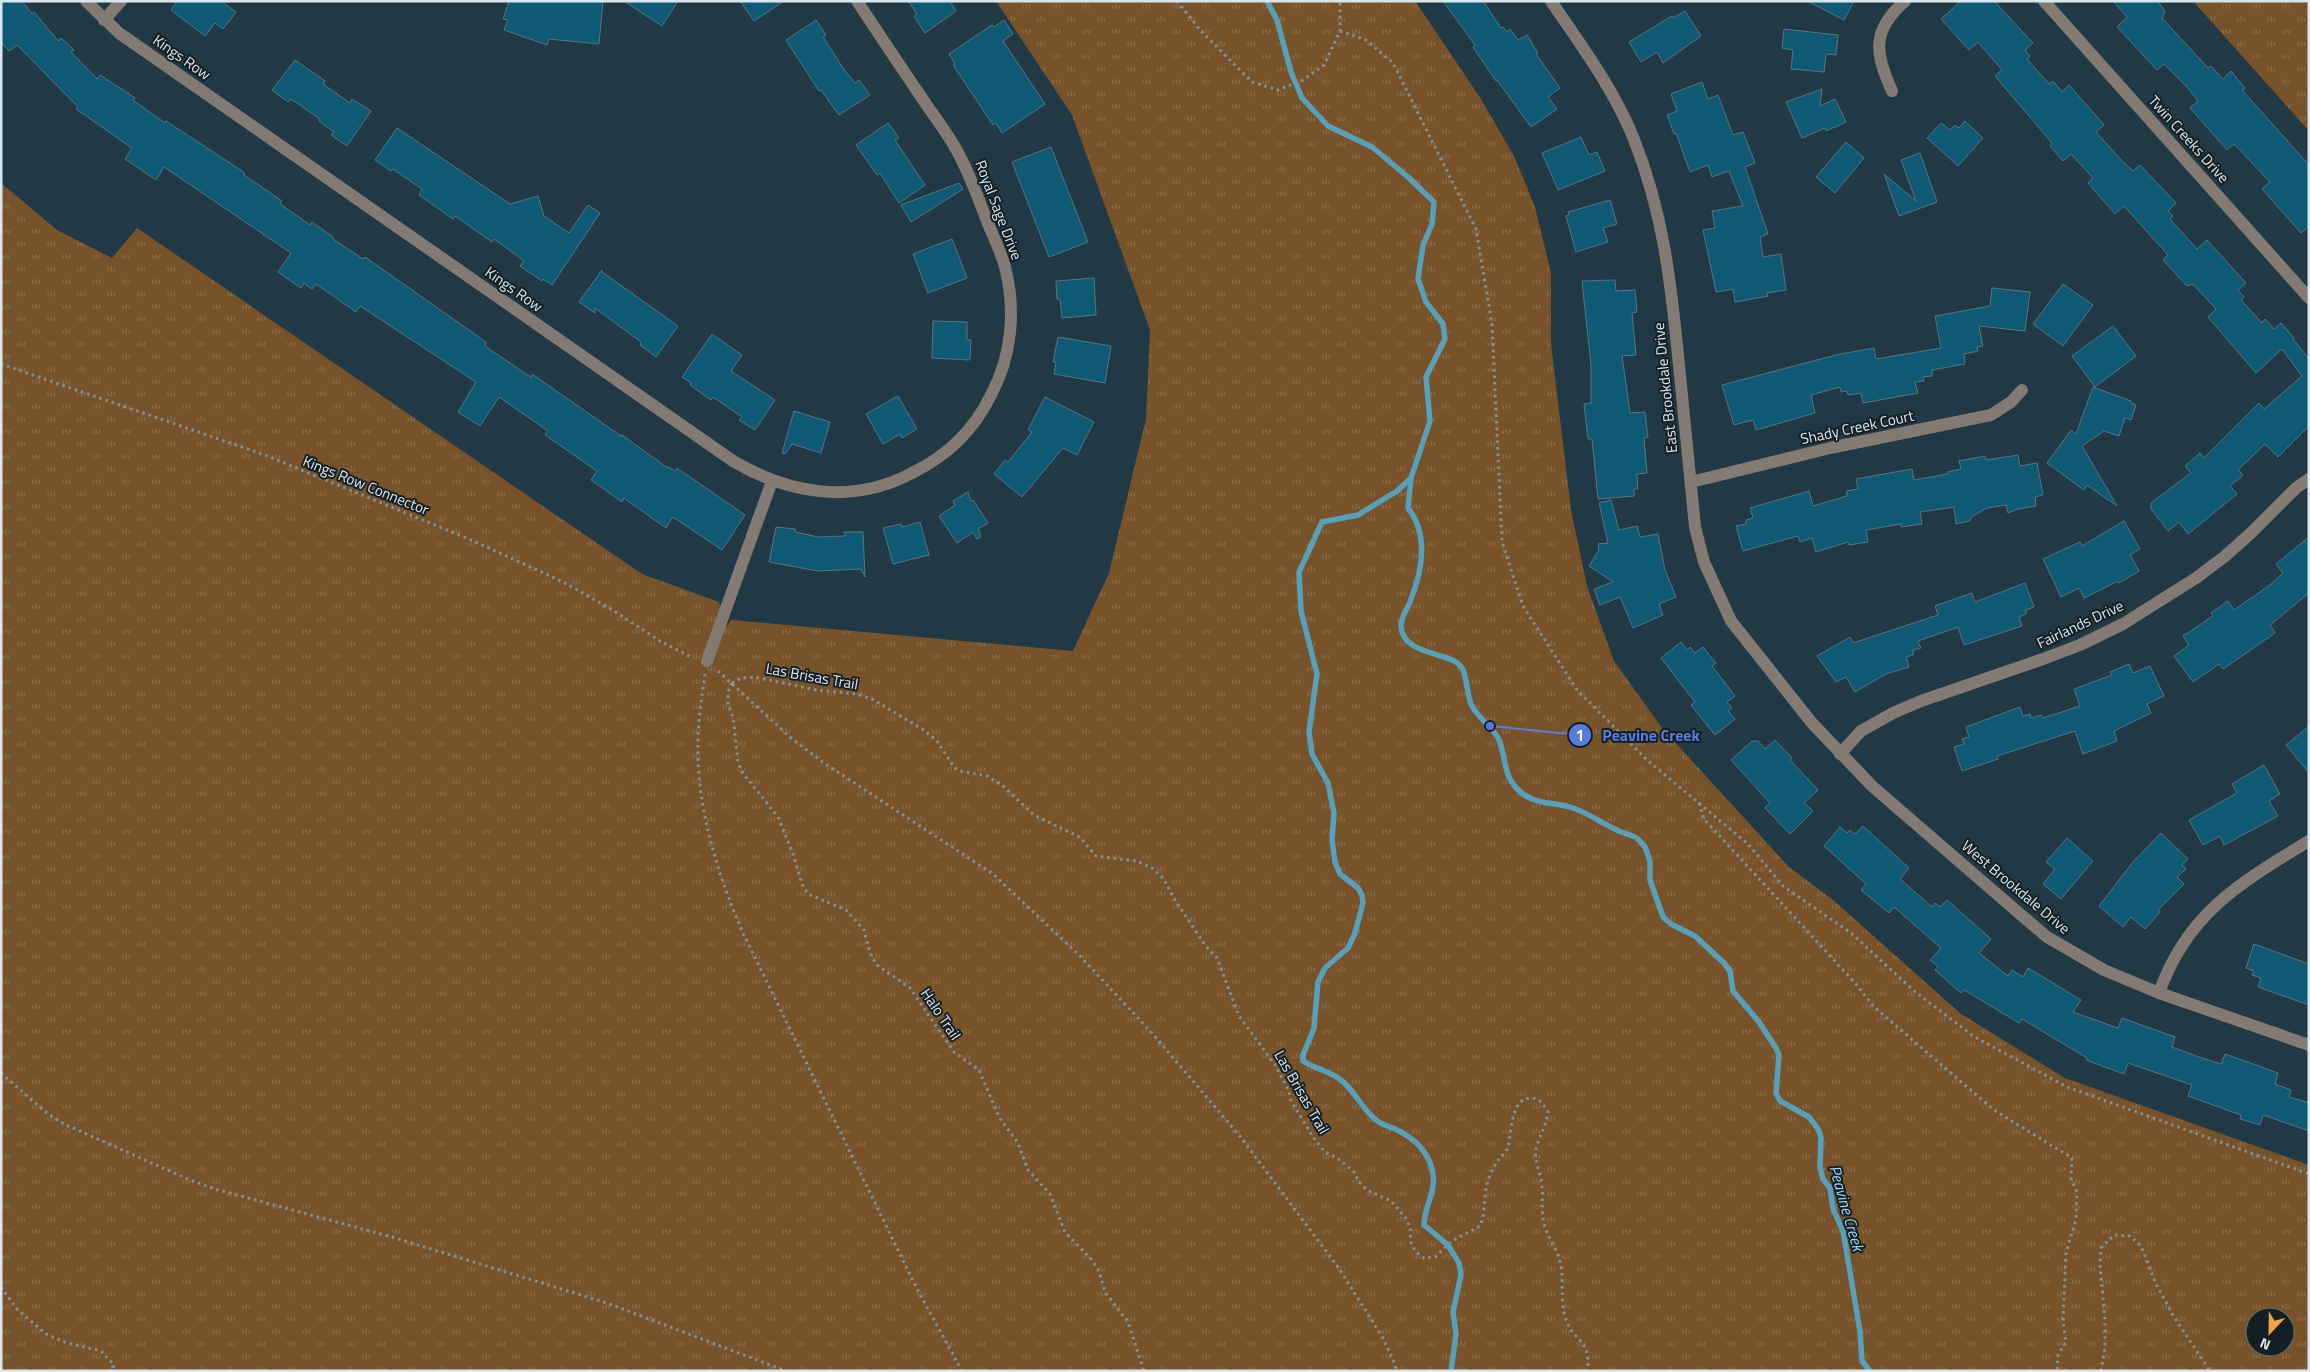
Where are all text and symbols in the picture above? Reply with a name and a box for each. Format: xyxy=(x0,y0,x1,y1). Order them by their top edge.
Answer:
street label: Kings Row xyxy=(148,29,216,85)
street label: Twin Creeks Drive xyxy=(2143,90,2235,188)
street label: Royal Sage Drive xyxy=(969,157,1029,263)
street label: Kings Row xyxy=(480,261,548,317)
street label: East Brookdale Drive xyxy=(1647,322,1683,454)
street label: Shady Creek Court xyxy=(1798,404,1916,450)
street label: Kings Row Connector xyxy=(300,449,432,521)
street label: Fairlands Drive xyxy=(2033,594,2127,654)
street label: Las Brisas Trail xyxy=(764,657,860,695)
callout: Peavine Creek xyxy=(1568,720,1710,751)
text: Peavine Creek xyxy=(1602,723,1700,747)
text: 1 xyxy=(1576,724,1584,747)
street label: West Brookdale Drive xyxy=(1957,835,2075,939)
street label: Halo Trail xyxy=(915,983,967,1045)
street label: Las Brisas Trail xyxy=(1269,1046,1335,1138)
water label: Peavine Creek xyxy=(1823,1162,1871,1256)
north arrow xyxy=(2245,1307,2295,1357)
text: N xyxy=(2257,1333,2273,1356)

